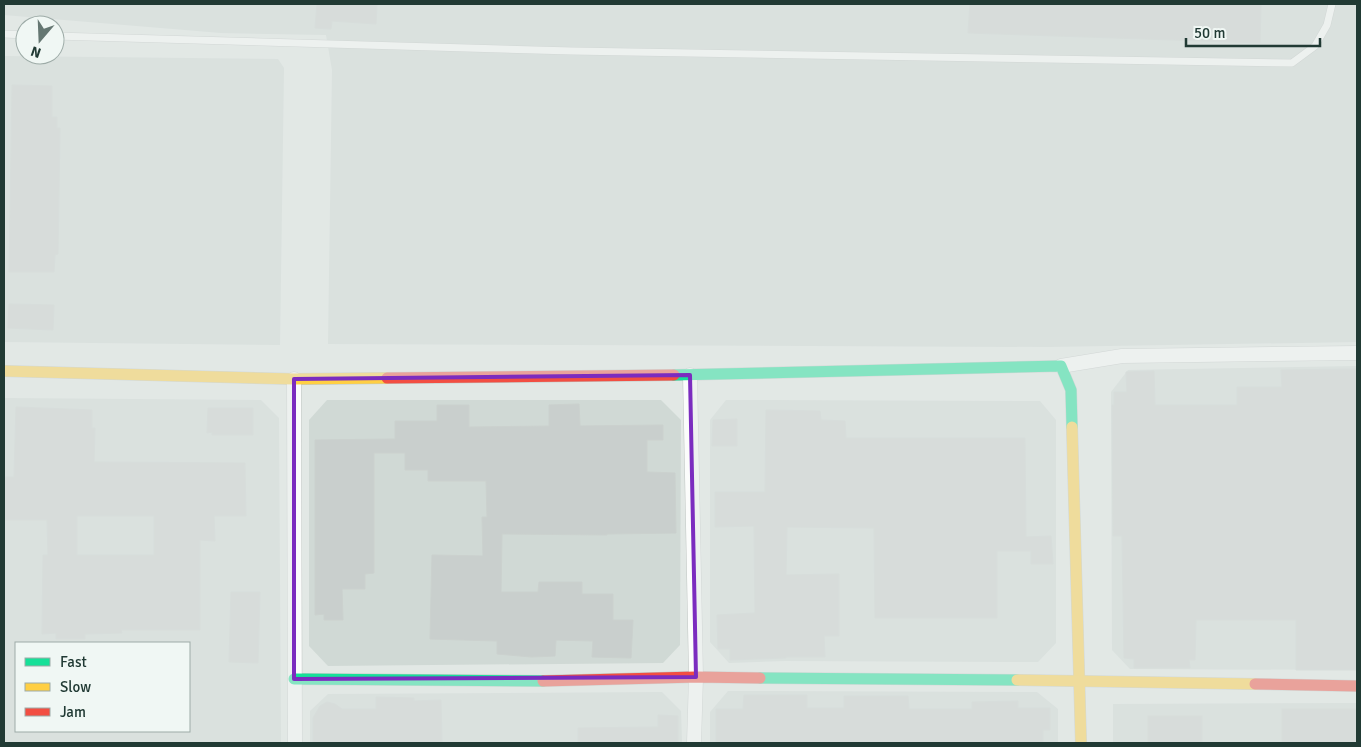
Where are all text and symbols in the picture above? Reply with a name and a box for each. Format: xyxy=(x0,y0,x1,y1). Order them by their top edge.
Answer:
north arrow xyxy=(15,15,65,65)
scale bar xyxy=(1186,15,1320,47)
text: 50 m xyxy=(1194,24,1225,42)
text: N xyxy=(29,42,43,61)
legend xyxy=(15,642,190,732)
text: Fast xyxy=(60,653,87,671)
text: Slow xyxy=(60,678,91,696)
text: Jam xyxy=(60,703,86,721)

